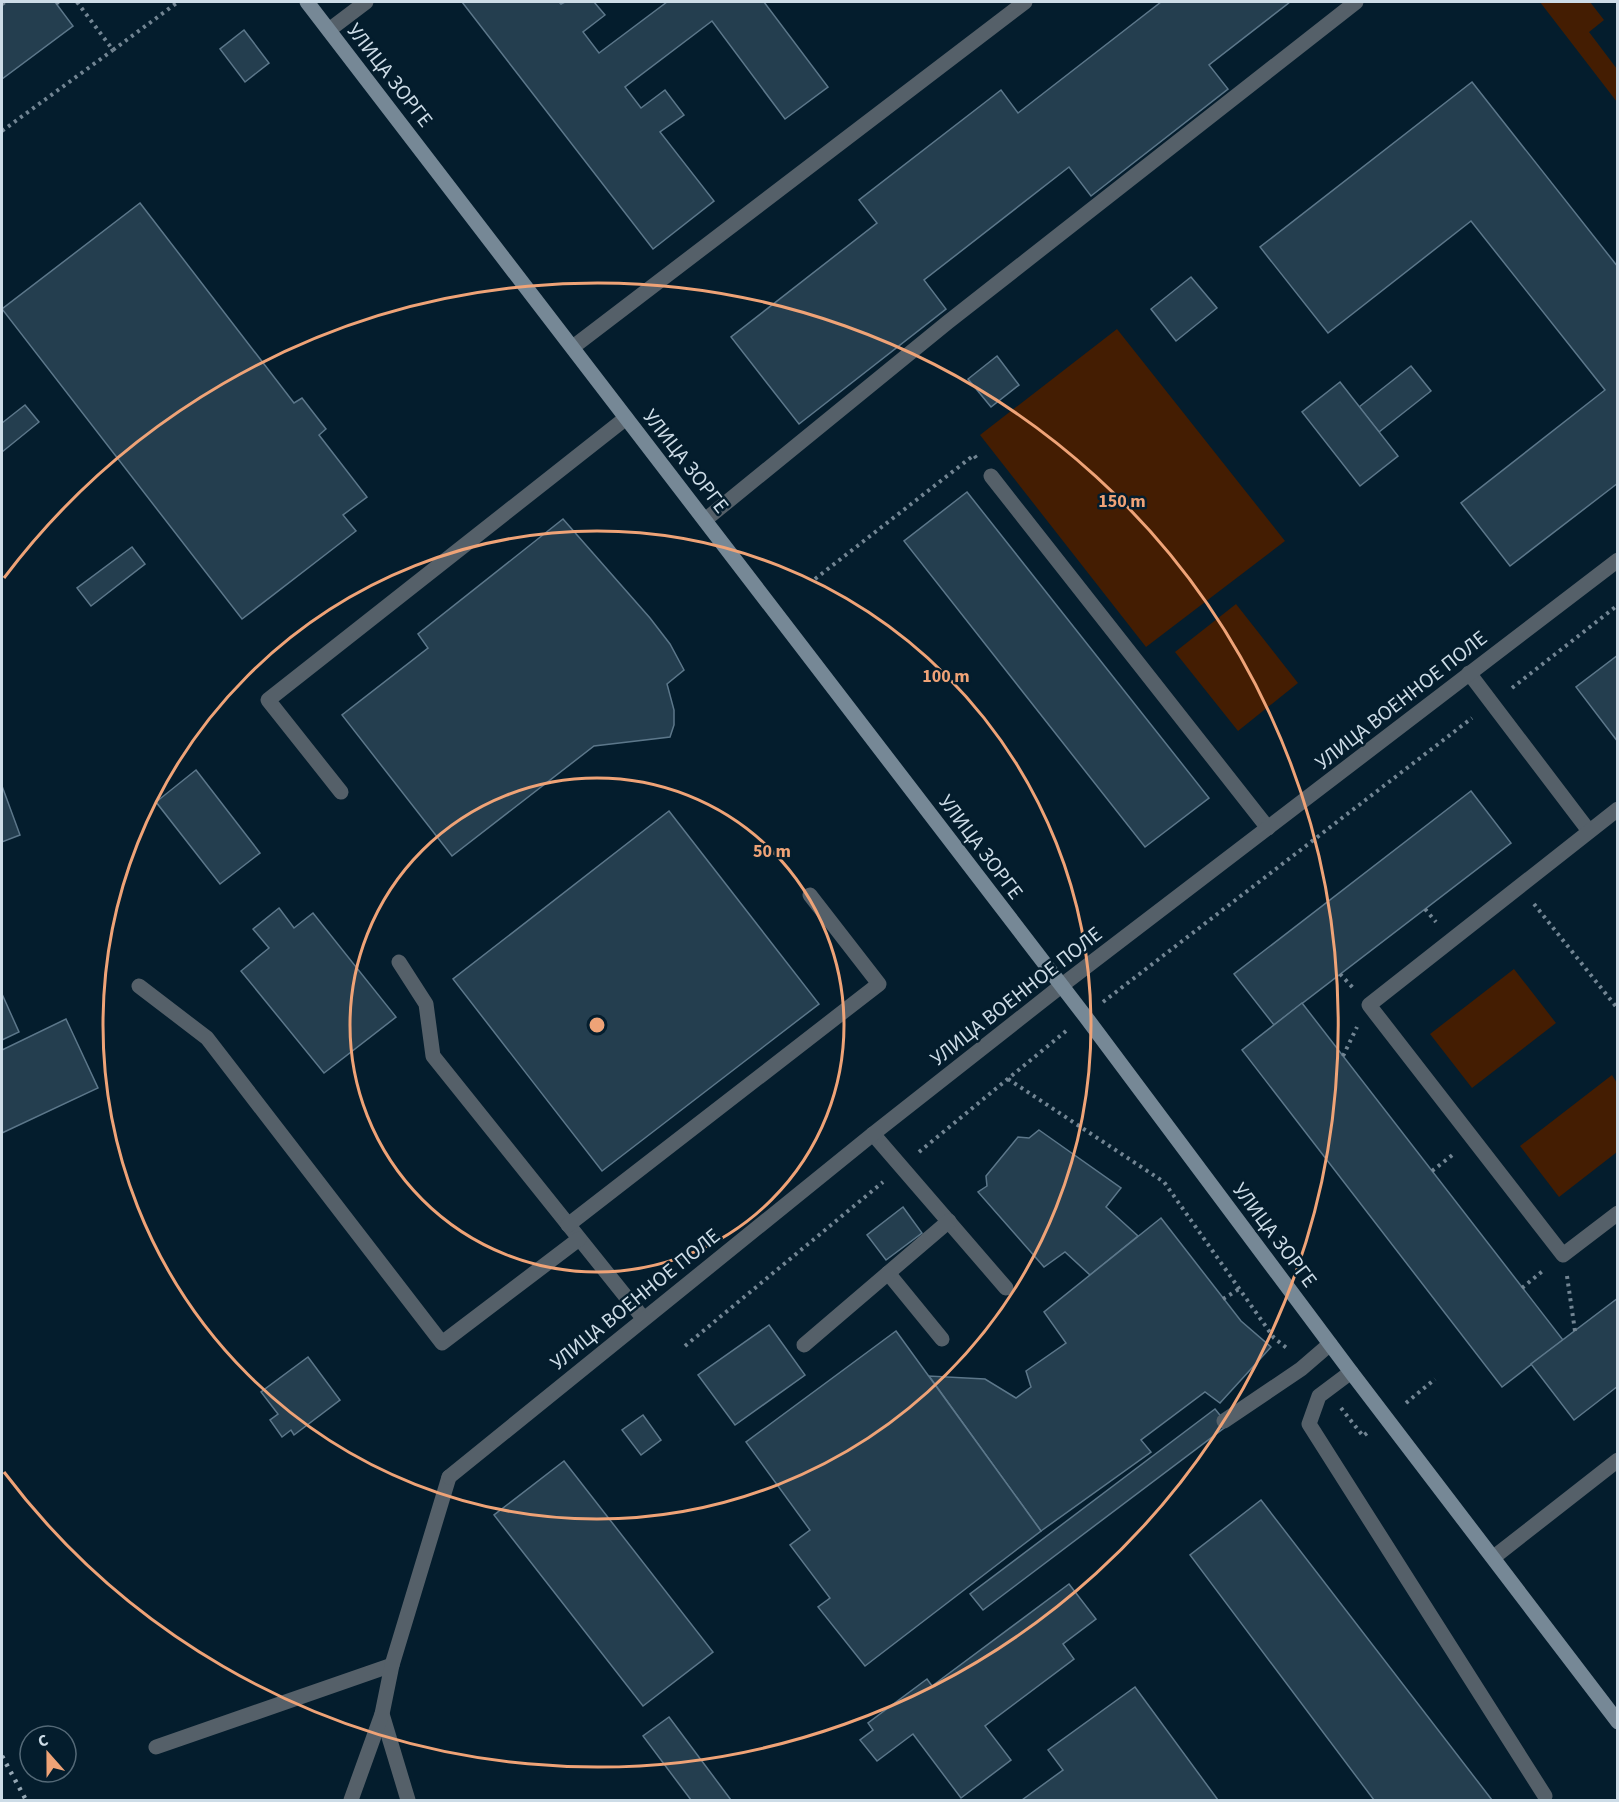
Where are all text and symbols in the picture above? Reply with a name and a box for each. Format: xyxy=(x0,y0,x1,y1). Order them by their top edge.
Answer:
street label: УЛИЦА ЗОРГЕ xyxy=(340,17,440,133)
street label: УЛИЦА ЗОРГЕ xyxy=(636,403,736,519)
text: 150 m xyxy=(1098,489,1146,514)
street label: УЛИЦА ВОЕННОЕ ПОЛЕ xyxy=(1309,623,1493,777)
text: 100 m xyxy=(922,664,970,689)
street label: УЛИЦА ЗОРГЕ xyxy=(932,788,1030,906)
text: 50 m xyxy=(753,839,791,864)
street label: УЛИЦА ВОЕННОЕ ПОЛЕ xyxy=(924,919,1108,1073)
centre of rings xyxy=(587,1015,607,1035)
street label: УЛИЦА ЗОРГЕ xyxy=(1226,1176,1324,1294)
street label: УЛИЦА ВОЕННОЕ ПОЛЕ xyxy=(544,1221,726,1377)
north arrow xyxy=(18,1724,78,1784)
text: С xyxy=(35,1729,51,1753)

